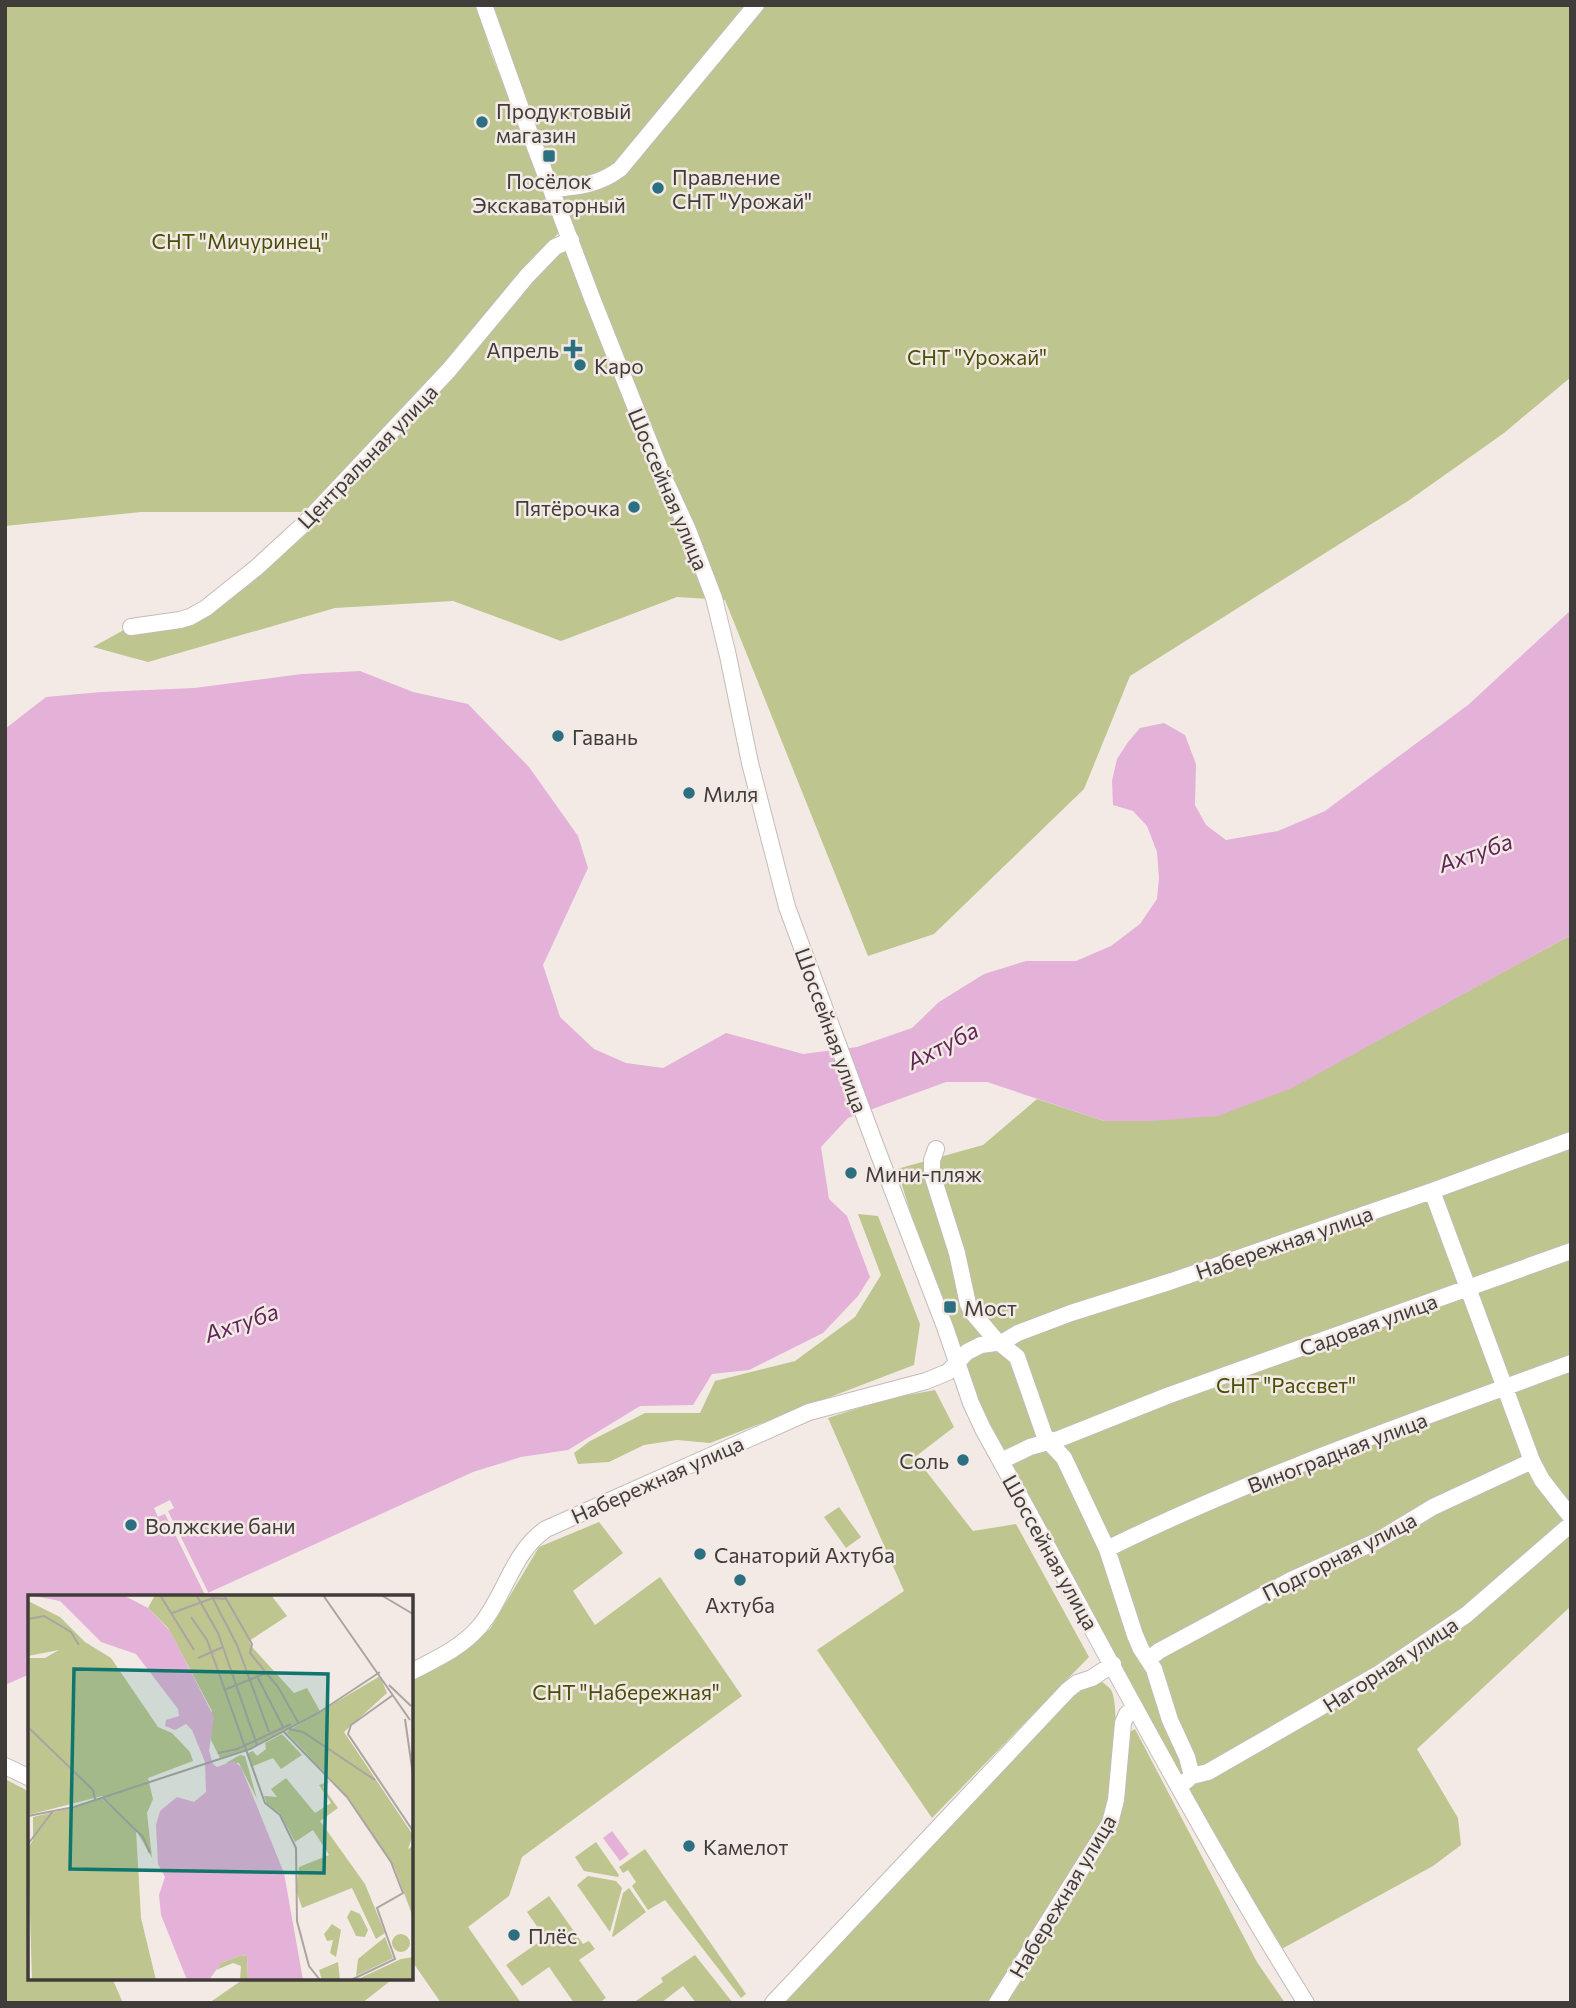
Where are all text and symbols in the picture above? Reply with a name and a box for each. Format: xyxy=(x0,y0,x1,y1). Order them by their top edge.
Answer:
place label: Продуктовый магазин xyxy=(496,98,631,147)
marker: Продуктовый магазин xyxy=(474,114,490,130)
marker: Посёлок Экскаваторный xyxy=(541,148,557,164)
place label: Правление СНТ "Урожай" xyxy=(672,164,812,213)
place label: Посёлок Экскаваторный xyxy=(472,168,626,217)
marker: Правление СНТ "Урожай" xyxy=(650,180,666,196)
park label: СНТ "Мичуринец" xyxy=(152,228,328,253)
place label: Апрель xyxy=(486,337,559,362)
marker: Апрель xyxy=(565,341,581,357)
park label: СНТ "Урожай" xyxy=(907,344,1047,369)
place label: Каро xyxy=(594,353,644,378)
marker: Каро xyxy=(572,357,588,373)
street label: Центральная улица xyxy=(292,379,442,533)
street label: Шоссейная улица xyxy=(624,404,714,574)
place label: Пятёрочка xyxy=(514,495,620,520)
marker: Пятёрочка xyxy=(626,499,642,515)
place label: Гавань xyxy=(572,724,638,749)
marker: Гавань xyxy=(550,728,566,744)
place label: Миля xyxy=(703,781,758,806)
marker: Миля xyxy=(681,785,697,801)
water label: Ахтуба xyxy=(1433,826,1516,878)
street label: Шоссейная улица xyxy=(791,944,873,1116)
water label: Ахтуба xyxy=(901,1015,983,1075)
place label: Мини-пляж xyxy=(865,1161,982,1186)
marker: Мини-пляж xyxy=(843,1165,859,1181)
street label: Набережная улица xyxy=(1192,1200,1376,1284)
street label: Садовая улица xyxy=(1296,1288,1440,1360)
place label: Мост xyxy=(964,1295,1017,1320)
water label: Ахтуба xyxy=(199,1296,282,1348)
marker: Мост xyxy=(942,1299,958,1315)
park label: СНТ "Рассвет" xyxy=(1216,1372,1356,1397)
street label: Виноградная улица xyxy=(1244,1406,1430,1498)
street label: Набережная улица xyxy=(567,1430,747,1528)
place label: Соль xyxy=(899,1448,949,1473)
marker: Соль xyxy=(955,1452,971,1468)
street label: Шоссейная улица xyxy=(998,1470,1104,1634)
street label: Подгорная улица xyxy=(1258,1506,1420,1606)
place label: Волжские бани xyxy=(145,1513,296,1538)
marker: Волжские бани xyxy=(123,1517,139,1533)
place label: Санаторий Ахтуба xyxy=(714,1542,895,1567)
marker: Санаторий Ахтуба xyxy=(692,1546,708,1562)
marker: Ахтуба xyxy=(732,1572,748,1588)
place label: Ахтуба xyxy=(705,1592,775,1617)
inset map xyxy=(28,1595,413,1980)
street label: Нагорная улица xyxy=(1318,1611,1462,1717)
park label: СНТ "Набережная" xyxy=(532,1679,720,1704)
street label: Набережная улица xyxy=(1003,1810,1121,1982)
place label: Камелот xyxy=(703,1834,788,1859)
marker: Камелот xyxy=(681,1838,697,1854)
place label: Плёс xyxy=(528,1923,577,1948)
marker: Плёс xyxy=(506,1927,522,1943)

